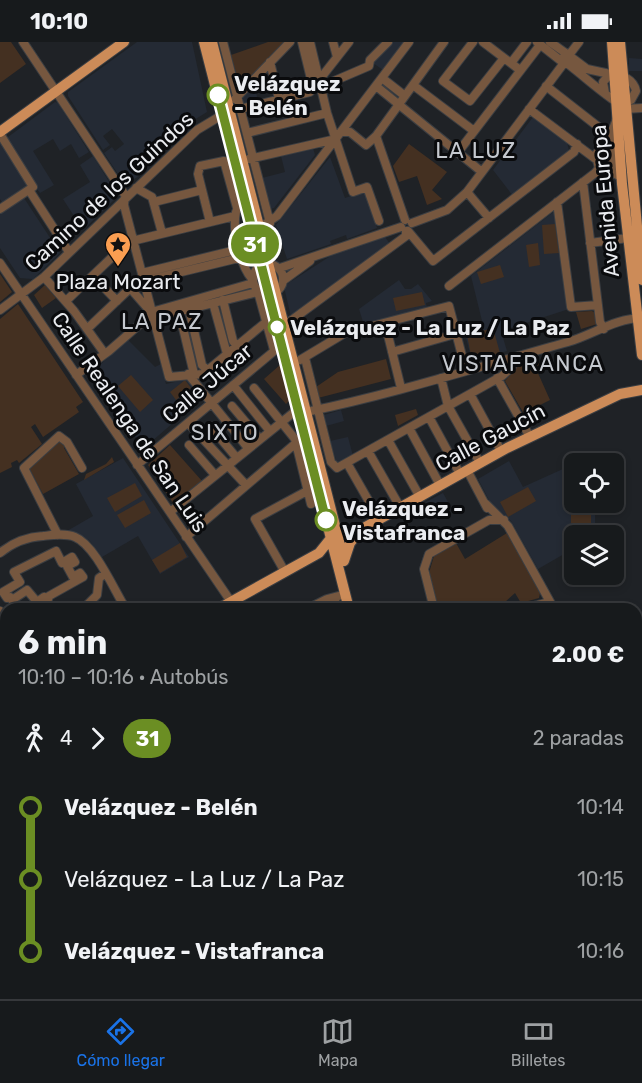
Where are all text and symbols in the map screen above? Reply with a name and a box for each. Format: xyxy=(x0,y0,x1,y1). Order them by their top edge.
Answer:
text: 10:10 xyxy=(30,8,88,35)
place label: Velázquez - Belén xyxy=(234,71,341,120)
marker: Velázquez - Belén xyxy=(207,84,229,106)
street label: Camino de los Guindos xyxy=(19,106,199,276)
street label: Avenida Europa xyxy=(586,124,624,278)
district label: LA LUZ xyxy=(435,137,517,164)
line badge: 31 xyxy=(228,224,282,264)
place icon: Plaza Mozart xyxy=(103,230,133,268)
text: 31 xyxy=(243,232,267,257)
place label: Plaza Mozart xyxy=(56,269,180,294)
street label: Calle Realenga de San Luis xyxy=(47,307,213,537)
district label: LA PAZ xyxy=(121,308,203,335)
place label: Velázquez - La Luz / La Paz xyxy=(290,315,570,340)
marker: Velázquez - La Luz / La Paz xyxy=(268,318,286,336)
street label: Calle Júcar xyxy=(157,338,257,428)
district label: VISTAFRANCA xyxy=(442,350,604,377)
street label: Calle Gaucín xyxy=(431,398,549,476)
district label: SIXTO xyxy=(191,419,259,446)
map controls xyxy=(564,453,624,585)
button: locate xyxy=(564,453,624,513)
place label: Velázquez - Vistafranca xyxy=(342,496,465,545)
marker: Velázquez - Vistafranca xyxy=(315,509,337,531)
button: layers xyxy=(564,525,624,585)
text: 6 min xyxy=(18,623,107,662)
text: 2.00 € xyxy=(552,641,624,668)
text: 10:10 – 10:16 · Autobús xyxy=(18,665,229,689)
icon: walk xyxy=(18,722,51,755)
icon: forward xyxy=(81,722,114,755)
text: 4 xyxy=(60,726,72,750)
text: 31 xyxy=(135,726,159,751)
text: 2 paradas xyxy=(533,726,624,750)
text: Velázquez - Belén xyxy=(64,794,258,821)
text: 10:14 xyxy=(577,795,624,819)
text: Velázquez - La Luz / La Paz xyxy=(64,866,344,893)
text: 10:15 xyxy=(577,867,624,891)
text: Velázquez - Vistafranca xyxy=(64,938,324,965)
text: 10:16 xyxy=(577,939,624,963)
tab: Cómo llegar xyxy=(77,1015,165,1070)
tab: Mapa xyxy=(318,1015,358,1070)
tab: Billetes xyxy=(511,1015,565,1070)

